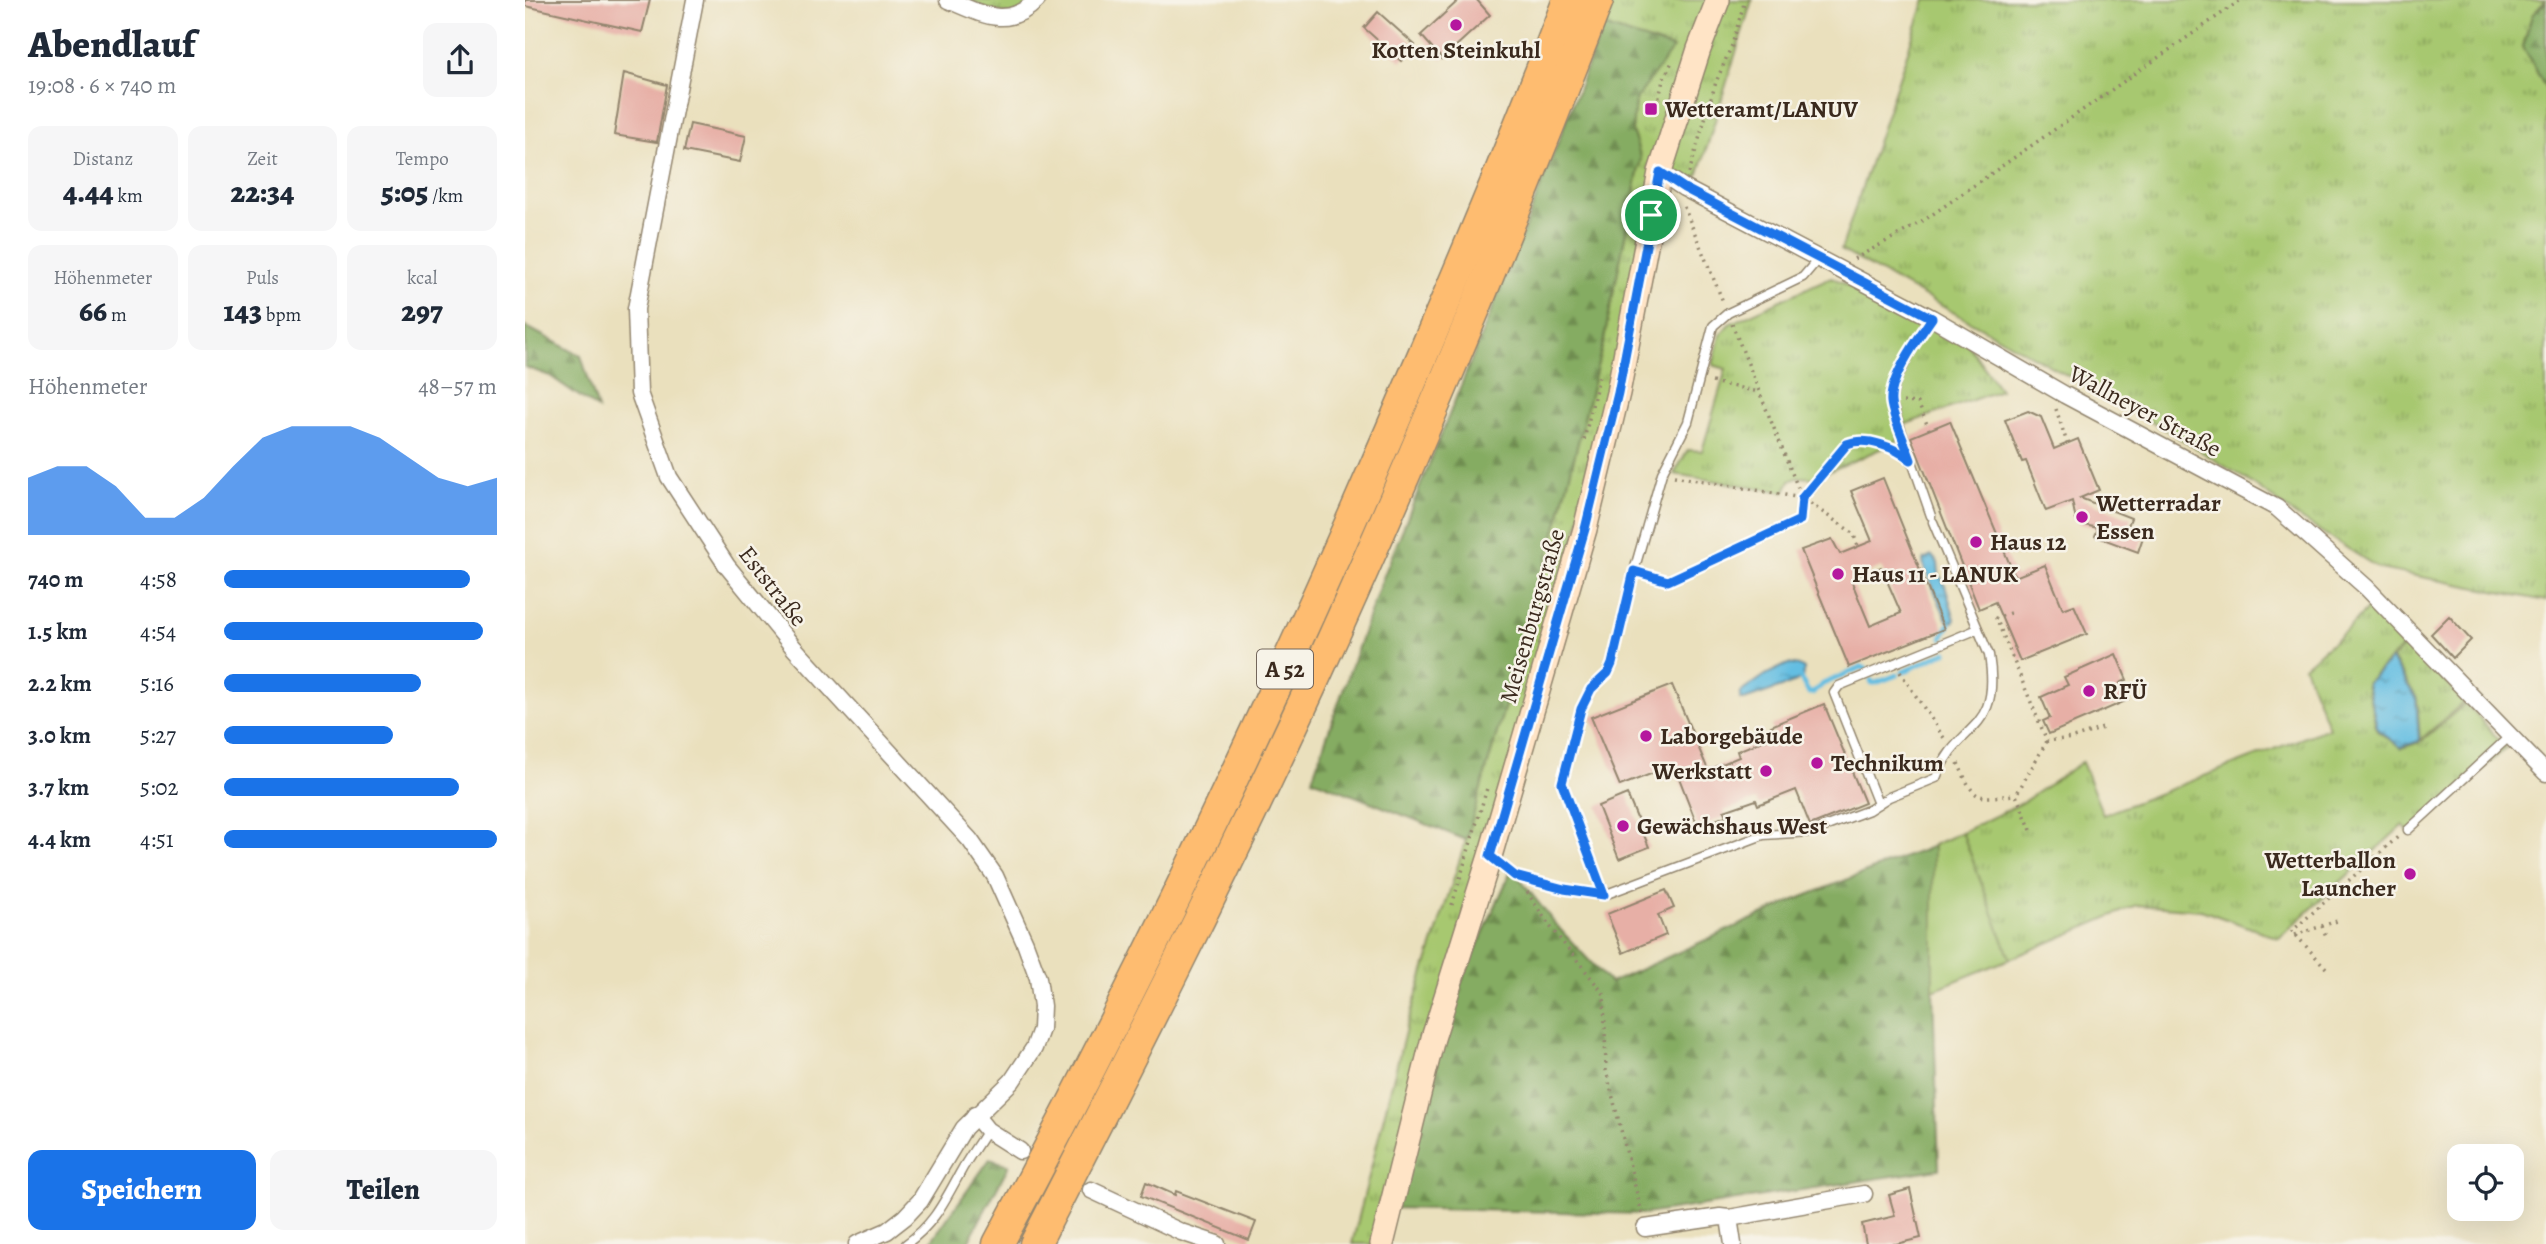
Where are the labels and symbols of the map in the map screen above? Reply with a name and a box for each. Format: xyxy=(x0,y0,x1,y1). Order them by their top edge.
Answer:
marker: Kotten Steinkuhl xyxy=(1448,17,1464,33)
place label: Kotten Steinkuhl xyxy=(1371,34,1541,66)
place label: Wetteramt/LANUV xyxy=(1664,93,1859,125)
marker: Wetteramt/LANUV xyxy=(1643,101,1659,117)
pin xyxy=(1621,185,1681,245)
street label: Wallneyer Straße xyxy=(2062,357,2227,465)
place label: Wetterradar Essen xyxy=(2095,487,2221,547)
marker: Wetterradar Essen xyxy=(2074,509,2090,525)
street label: Meisenburgstraße xyxy=(1492,525,1572,707)
place label: Haus 12 xyxy=(1990,526,2067,558)
marker: Haus 12 xyxy=(1968,534,1984,550)
street label: Eststraße xyxy=(731,539,815,633)
place label: Haus 11 - LANUK xyxy=(1852,558,2019,590)
marker: Haus 11 - LANUK xyxy=(1830,566,1846,582)
road number: A 52 xyxy=(1257,650,1313,688)
place label: RFÜ xyxy=(2103,675,2147,707)
marker: RFÜ xyxy=(2081,683,2097,699)
place label: Laborgebäude xyxy=(1660,720,1803,752)
marker: Laborgebäude xyxy=(1638,728,1654,744)
place label: Technikum xyxy=(1831,747,1944,779)
place label: Werkstatt xyxy=(1651,755,1752,787)
marker: Technikum xyxy=(1809,755,1825,771)
marker: Werkstatt xyxy=(1758,763,1774,779)
place label: Gewächshaus West xyxy=(1637,810,1827,842)
marker: Gewächshaus West xyxy=(1615,818,1631,834)
place label: Wetterballon Launcher xyxy=(2263,844,2396,904)
marker: Wetterballon Launcher xyxy=(2402,866,2418,882)

